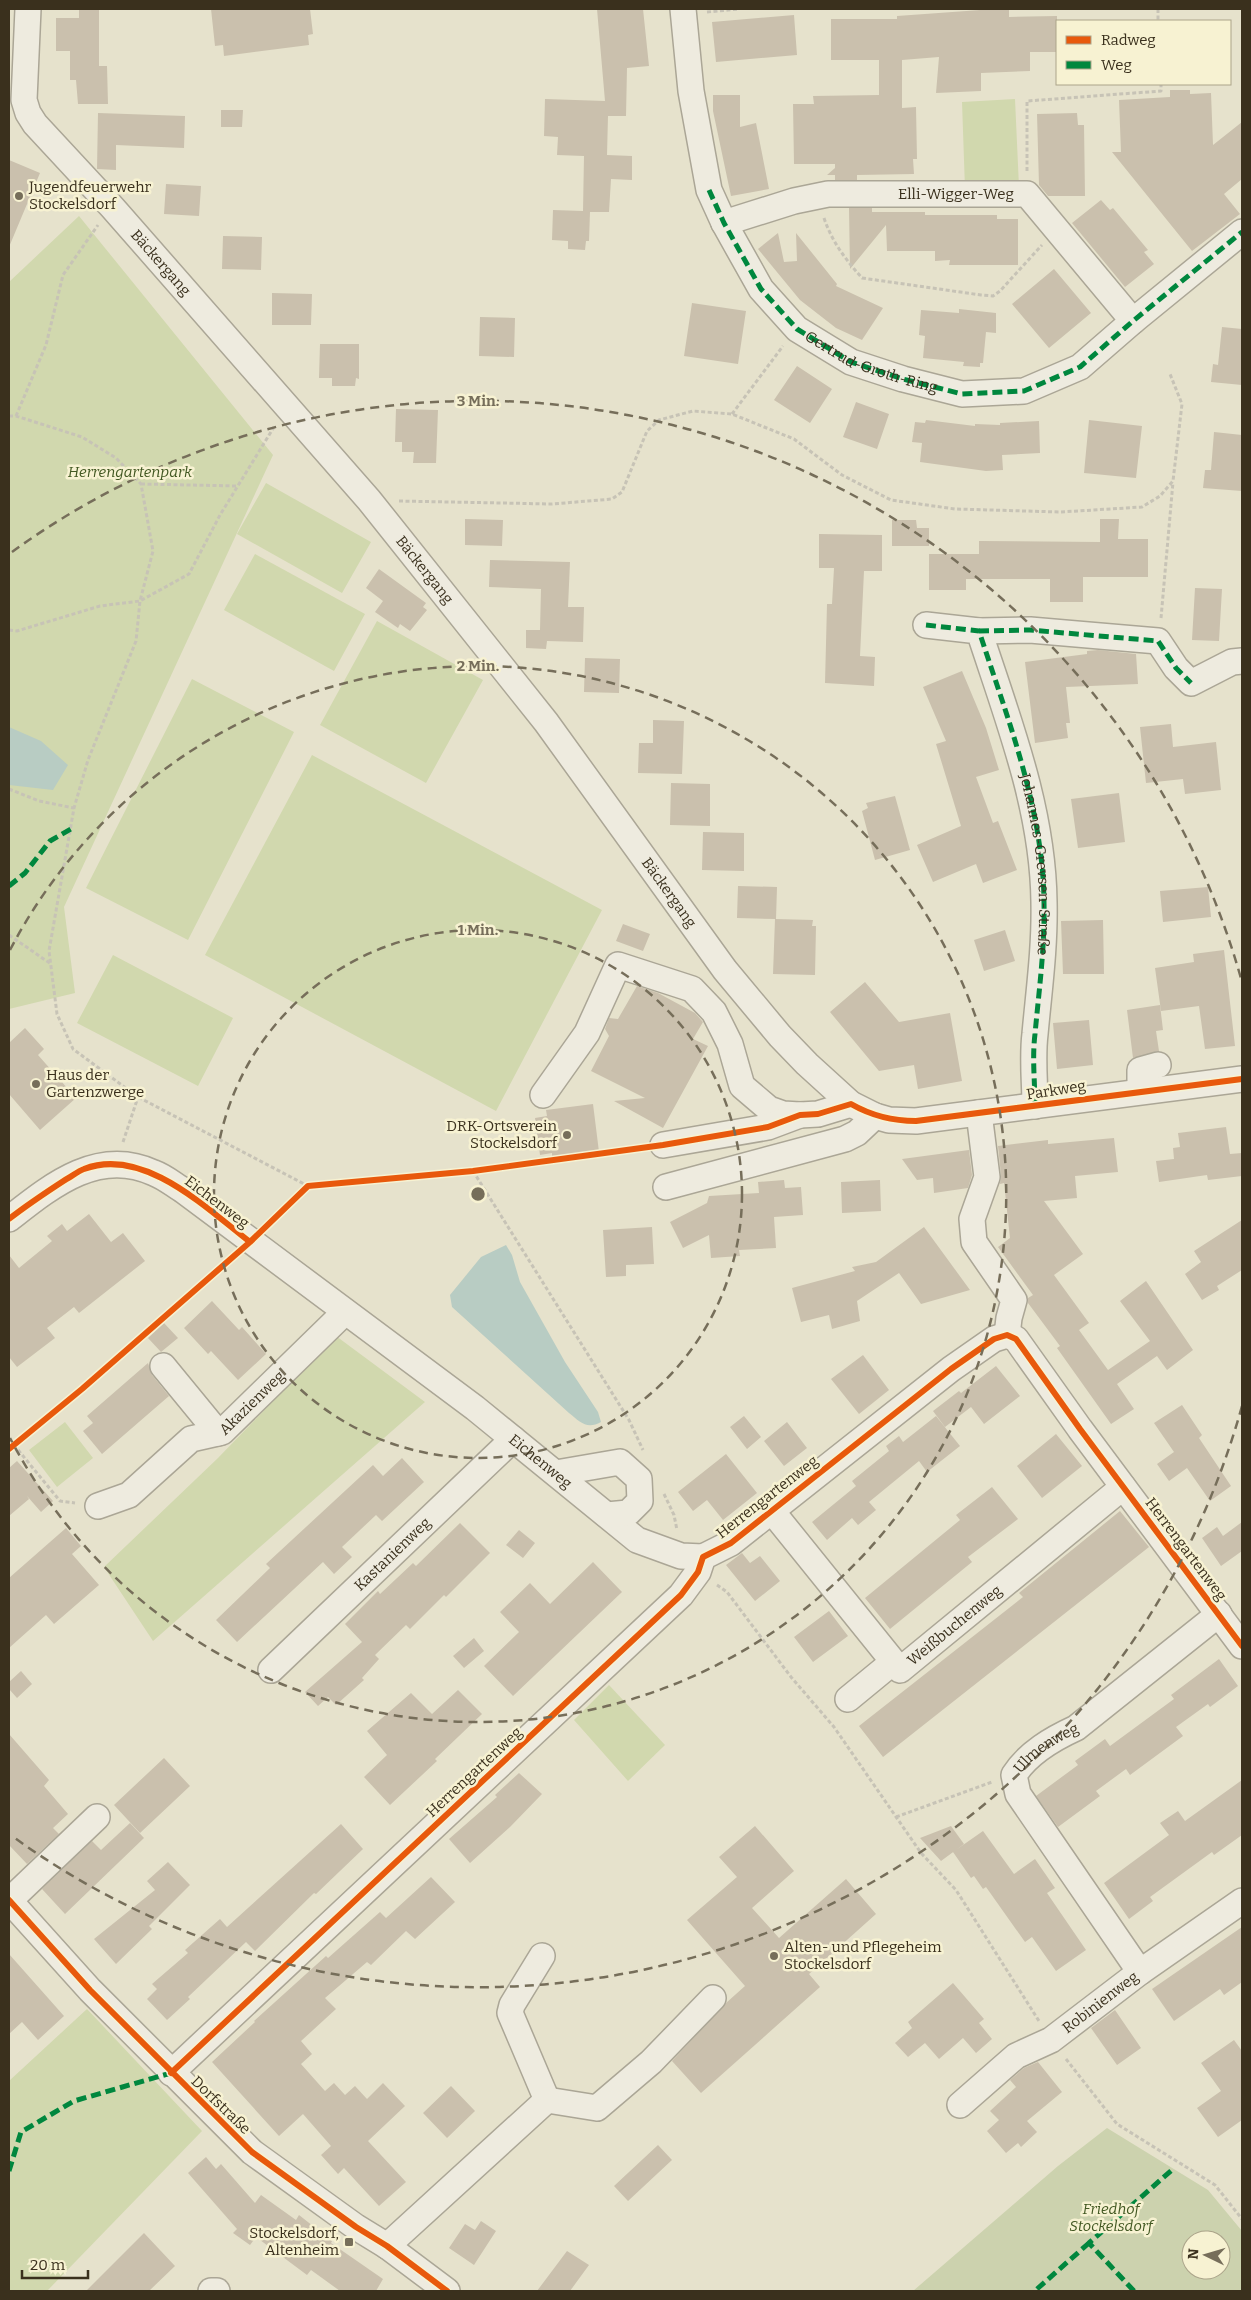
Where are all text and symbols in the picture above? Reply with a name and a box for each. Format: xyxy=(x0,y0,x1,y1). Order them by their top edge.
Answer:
legend xyxy=(1056,20,1231,85)
text: Radweg xyxy=(1101,31,1156,49)
text: Weg xyxy=(1101,56,1132,74)
place label: Jugendfeuerwehr Stockelsdorf xyxy=(28,178,152,213)
street label: Elli-Wigger-Weg xyxy=(898,185,1014,203)
marker: Jugendfeuerwehr Stockelsdorf xyxy=(13,190,25,202)
street label: Bäckergang xyxy=(127,226,195,299)
street label: Gertrud-Groth-Ring xyxy=(802,327,940,396)
text: 3 Min. xyxy=(457,392,499,410)
park label: Herrengartenpark xyxy=(68,463,193,481)
street label: Bäckergang xyxy=(392,532,457,607)
text: 2 Min. xyxy=(457,657,499,675)
street label: Johannes-Grevsen-Straße xyxy=(1016,771,1053,956)
street label: Bäckergang xyxy=(638,854,700,931)
text: 1 Min. xyxy=(458,921,498,939)
place label: Haus der Gartenzwerge xyxy=(46,1066,144,1101)
street label: Parkweg xyxy=(1025,1076,1087,1104)
marker: Haus der Gartenzwerge xyxy=(30,1078,42,1090)
place label: DRK-Ortsverein Stockelsdorf xyxy=(446,1117,559,1152)
marker: DRK-Ortsverein Stockelsdorf xyxy=(561,1129,573,1141)
street label: Eichenweg xyxy=(181,1172,253,1232)
centre of rings xyxy=(469,1185,487,1203)
street label: Akazienweg xyxy=(216,1367,288,1439)
street label: Eichenweg xyxy=(505,1430,576,1492)
street label: Herrengartenweg xyxy=(713,1452,821,1542)
street label: Herrengartenweg xyxy=(1141,1494,1231,1604)
street label: Kastanienweg xyxy=(351,1513,434,1595)
street label: Weißbuchenweg xyxy=(904,1581,1005,1669)
street label: Ulmenweg xyxy=(1010,1719,1081,1777)
street label: Herrengartenweg xyxy=(422,1723,526,1821)
place label: Alten- und Pflegeheim Stockelsdorf xyxy=(784,1938,942,1973)
marker: Alten- und Pflegeheim Stockelsdorf xyxy=(768,1950,780,1962)
street label: Robinienweg xyxy=(1059,1968,1142,2037)
street label: Dorfstraße xyxy=(188,2072,254,2138)
park label: Friedhof Stockelsdorf xyxy=(1069,2200,1155,2235)
place label: Stockelsdorf, Altenheim xyxy=(249,2224,340,2259)
north arrow xyxy=(1181,2230,1231,2280)
marker: Stockelsdorf, Altenheim xyxy=(343,2236,355,2248)
scale bar xyxy=(22,2248,89,2280)
text: N xyxy=(1185,2248,1203,2260)
text: 20 m xyxy=(30,2256,66,2274)

